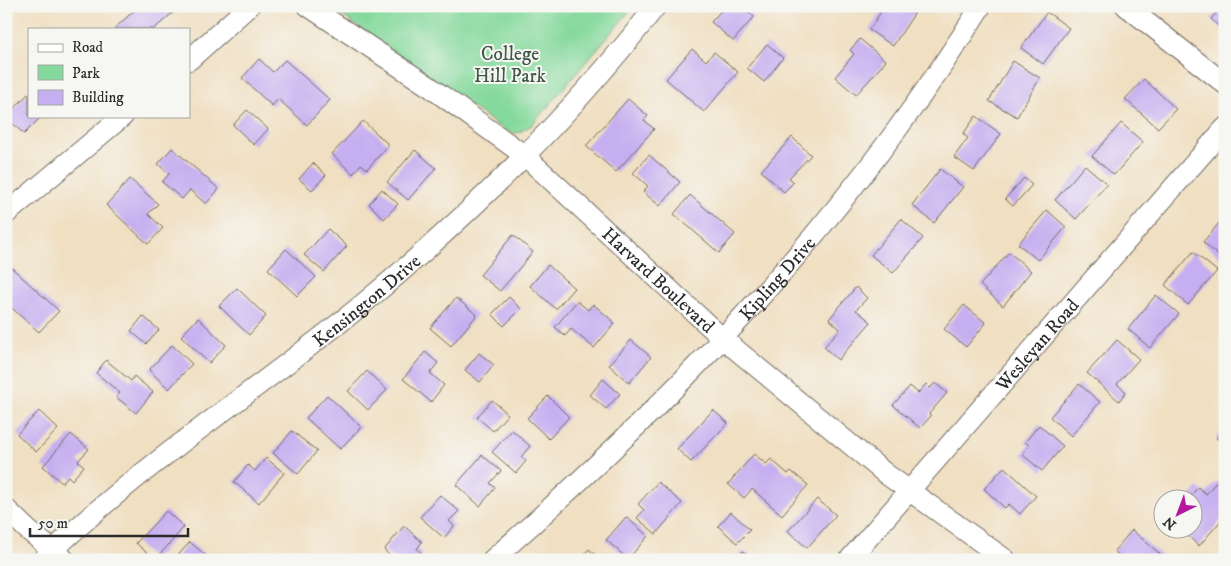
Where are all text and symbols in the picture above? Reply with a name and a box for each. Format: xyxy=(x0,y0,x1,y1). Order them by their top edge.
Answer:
legend xyxy=(28,28,190,118)
text: Road xyxy=(72,38,104,57)
park label: College Hill Park xyxy=(474,43,546,88)
text: Park xyxy=(72,64,101,83)
text: Building xyxy=(72,88,124,107)
street label: Harvard Boulevard xyxy=(597,223,719,339)
street label: Kipling Drive xyxy=(735,232,821,326)
street label: Kensington Drive xyxy=(309,250,426,353)
street label: Wesleyan Road xyxy=(991,294,1085,397)
north arrow xyxy=(1154,488,1204,538)
scale bar xyxy=(30,506,188,538)
text: N xyxy=(1159,512,1180,533)
text: 50 m xyxy=(38,514,68,533)

